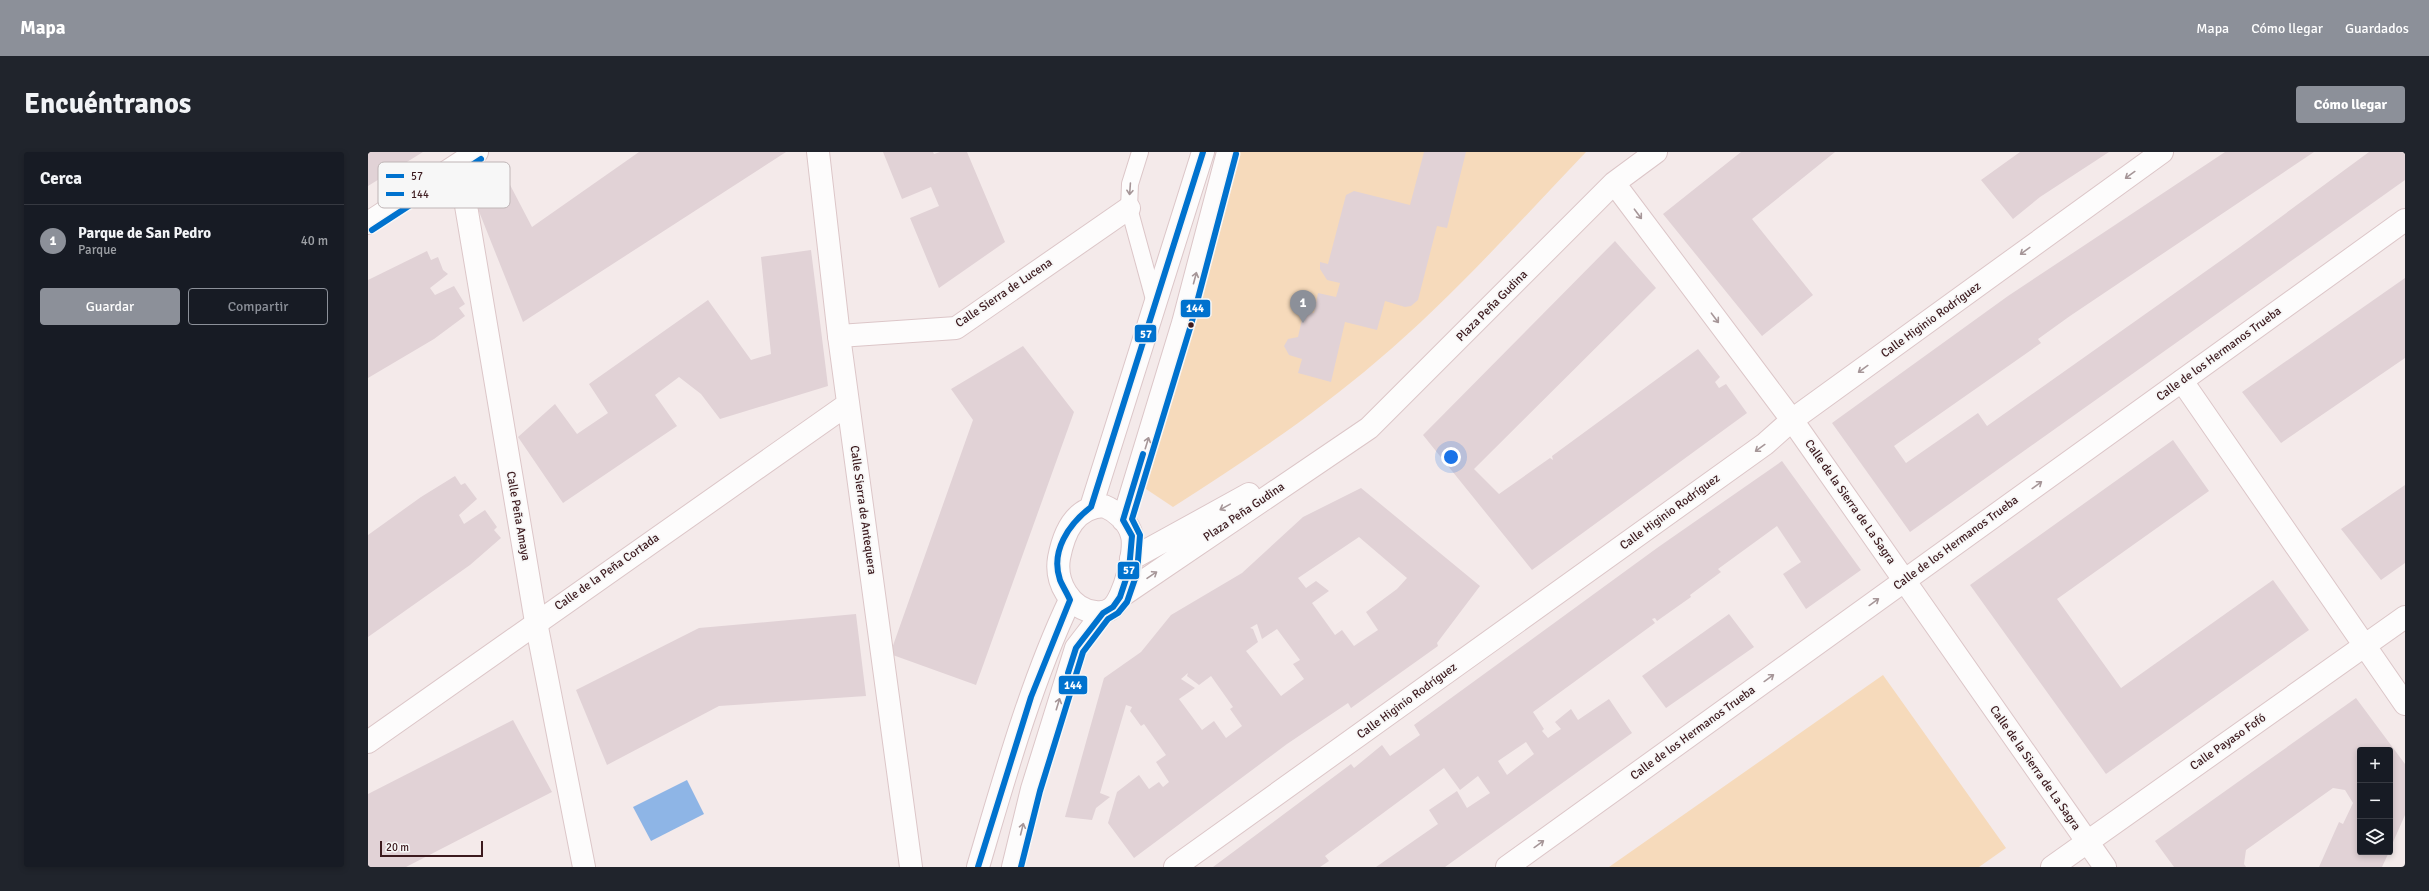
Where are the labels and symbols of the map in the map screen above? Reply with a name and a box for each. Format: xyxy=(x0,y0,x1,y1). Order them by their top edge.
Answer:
legend xyxy=(378,162,510,208)
text: 57 xyxy=(411,170,423,183)
one-way arrow xyxy=(2125,171,2136,179)
one-way arrow xyxy=(1127,183,1134,196)
text: 144 xyxy=(411,188,429,201)
one-way arrow xyxy=(1633,208,1642,219)
one-way arrow xyxy=(2020,247,2031,255)
street label: Calle Sierra de Lucena xyxy=(953,255,1055,331)
street label: Plaza Peña Gudina xyxy=(1453,267,1531,345)
one-way arrow xyxy=(1192,272,1199,285)
street label: Calle Higinio Rodríguez xyxy=(1878,279,1984,361)
pin: 1 xyxy=(1290,290,1316,323)
line badge: 144 xyxy=(1180,299,1211,318)
text: 144 xyxy=(1186,302,1204,315)
street label: Calle de los Hermanos Trueba xyxy=(2154,304,2284,404)
one-way arrow xyxy=(1711,312,1720,323)
unlabelled marker xyxy=(1186,320,1196,330)
line badge: 57 xyxy=(1134,324,1157,343)
text: 57 xyxy=(1140,328,1152,341)
one-way arrow xyxy=(1858,365,1869,373)
one-way arrow xyxy=(1144,437,1151,450)
street label: Calle de la Sierra de La Sagra xyxy=(1801,437,1899,567)
street label: Calle Sierra de Antequera xyxy=(847,444,879,576)
one-way arrow xyxy=(1755,444,1766,452)
your location xyxy=(1441,447,1461,467)
street label: Calle Peña Amaya xyxy=(503,470,533,562)
street label: Calle Higinio Rodríguez xyxy=(1617,471,1723,553)
street label: Plaza Peña Gudina xyxy=(1201,479,1287,545)
one-way arrow xyxy=(2031,481,2042,489)
street label: Calle de los Hermanos Trueba xyxy=(1891,493,2021,593)
one-way arrow xyxy=(1219,504,1231,512)
street label: Calle de la Peña Cortada xyxy=(552,530,662,614)
line badge: 57 xyxy=(1117,561,1140,580)
text: 57 xyxy=(1123,564,1135,577)
one-way arrow xyxy=(1146,571,1157,579)
one-way arrow xyxy=(1869,598,1880,606)
street label: Calle Higinio Rodríguez xyxy=(1354,660,1460,742)
one-way arrow xyxy=(1763,674,1774,682)
line badge: 144 xyxy=(1058,675,1088,695)
text: 144 xyxy=(1064,679,1082,692)
street label: Calle de los Hermanos Trueba xyxy=(1628,683,1758,783)
one-way arrow xyxy=(1055,699,1063,711)
street label: Calle de la Sierra de La Sagra xyxy=(1986,703,2084,833)
street label: Calle Payaso Fofó xyxy=(2187,710,2269,774)
one-way arrow xyxy=(1019,823,1026,836)
scale bar xyxy=(380,839,483,858)
one-way arrow xyxy=(1533,840,1544,848)

